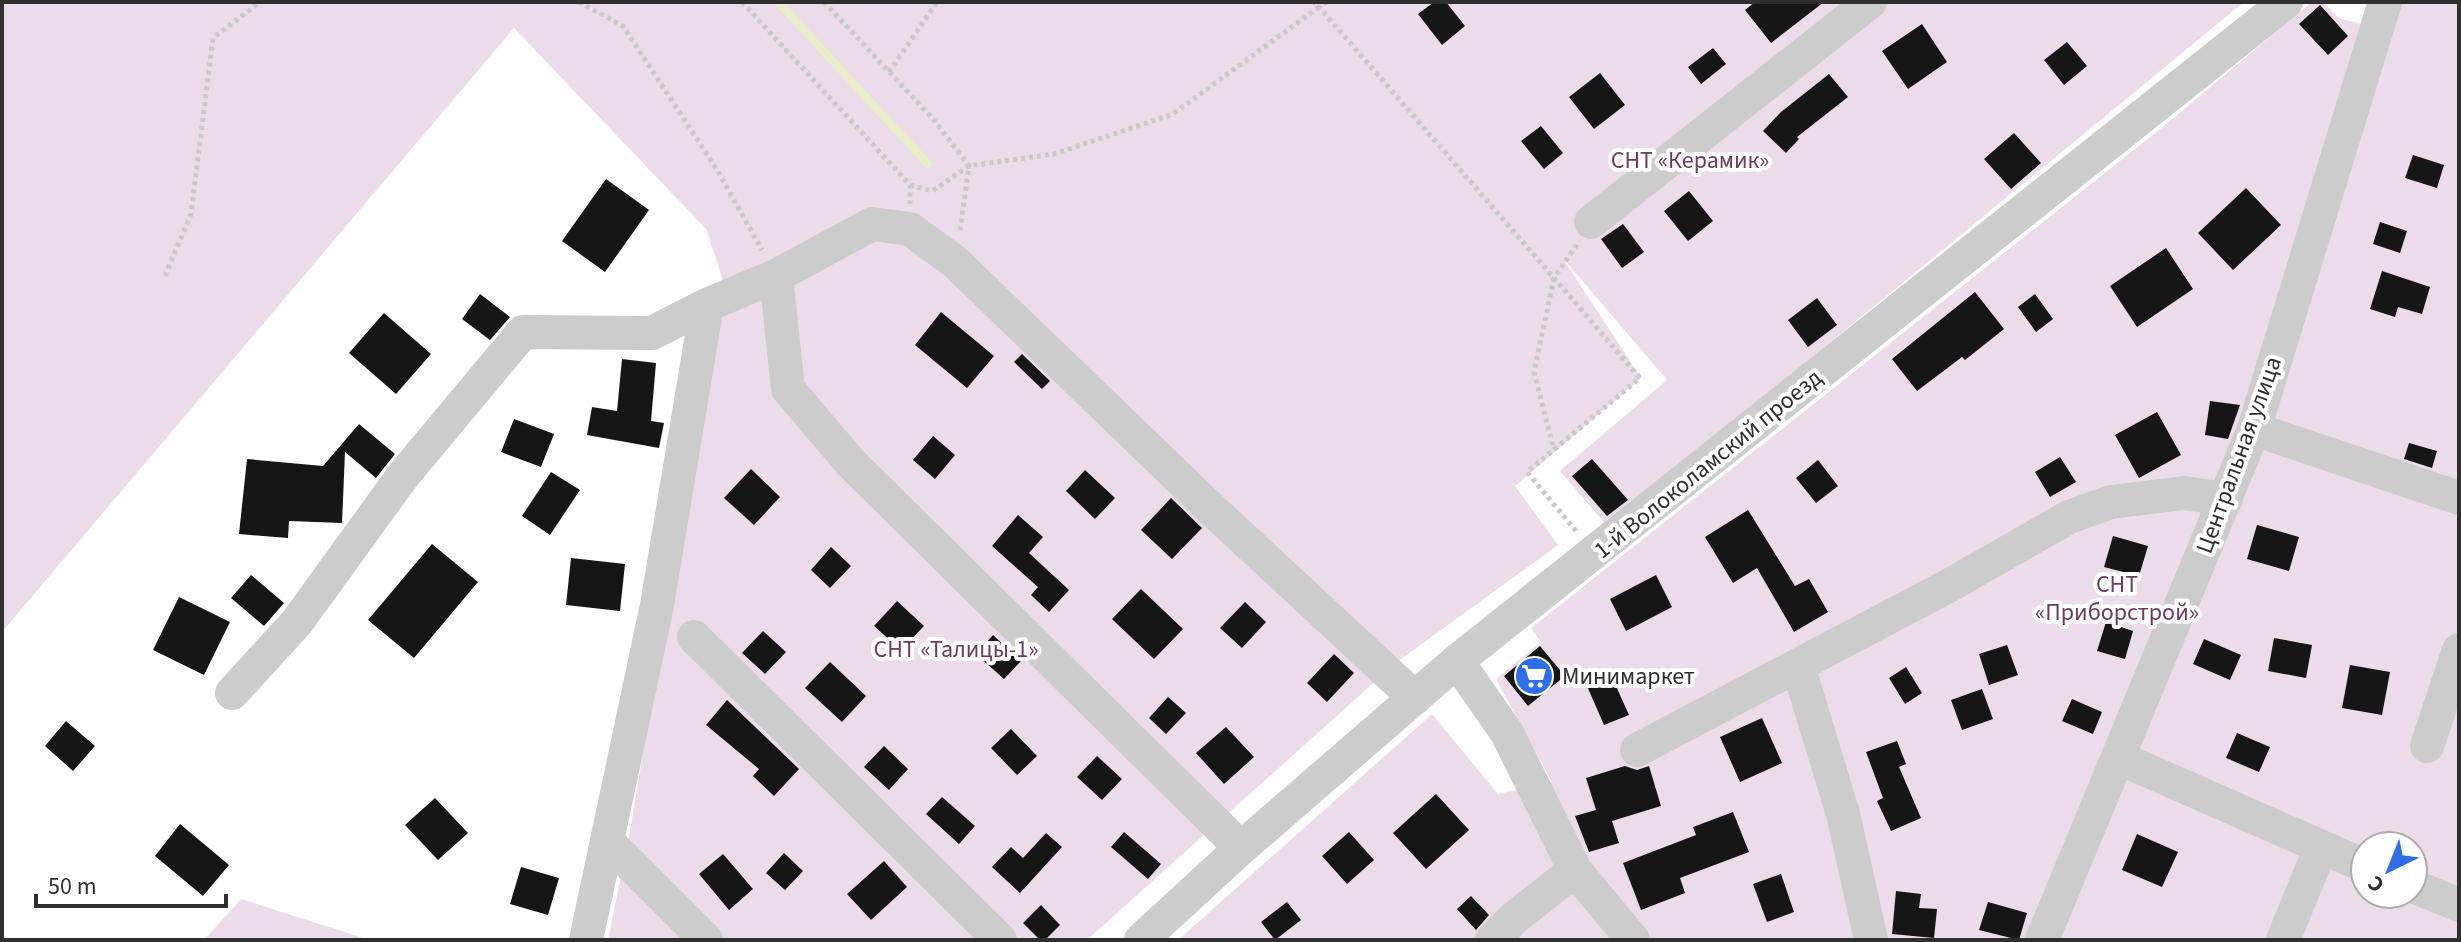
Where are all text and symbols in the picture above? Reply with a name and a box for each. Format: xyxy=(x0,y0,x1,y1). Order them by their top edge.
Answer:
park label: СНТ «Керамик» xyxy=(1611,143,1769,178)
street label: Центральная улица xyxy=(2187,352,2291,558)
street label: 1-й Волоколамский проезд xyxy=(1586,361,1830,567)
park label: СНТ «Приборстрой» xyxy=(2035,567,2199,630)
park label: СНТ «Талицы-1» xyxy=(873,632,1039,667)
supermarket icon: Минимаркет xyxy=(1513,655,1555,697)
place label: Минимаркет xyxy=(1562,659,1695,694)
north arrow xyxy=(2349,830,2429,910)
scale bar xyxy=(36,858,226,908)
text: С xyxy=(2360,868,2392,900)
text: 50 m xyxy=(48,869,97,904)

